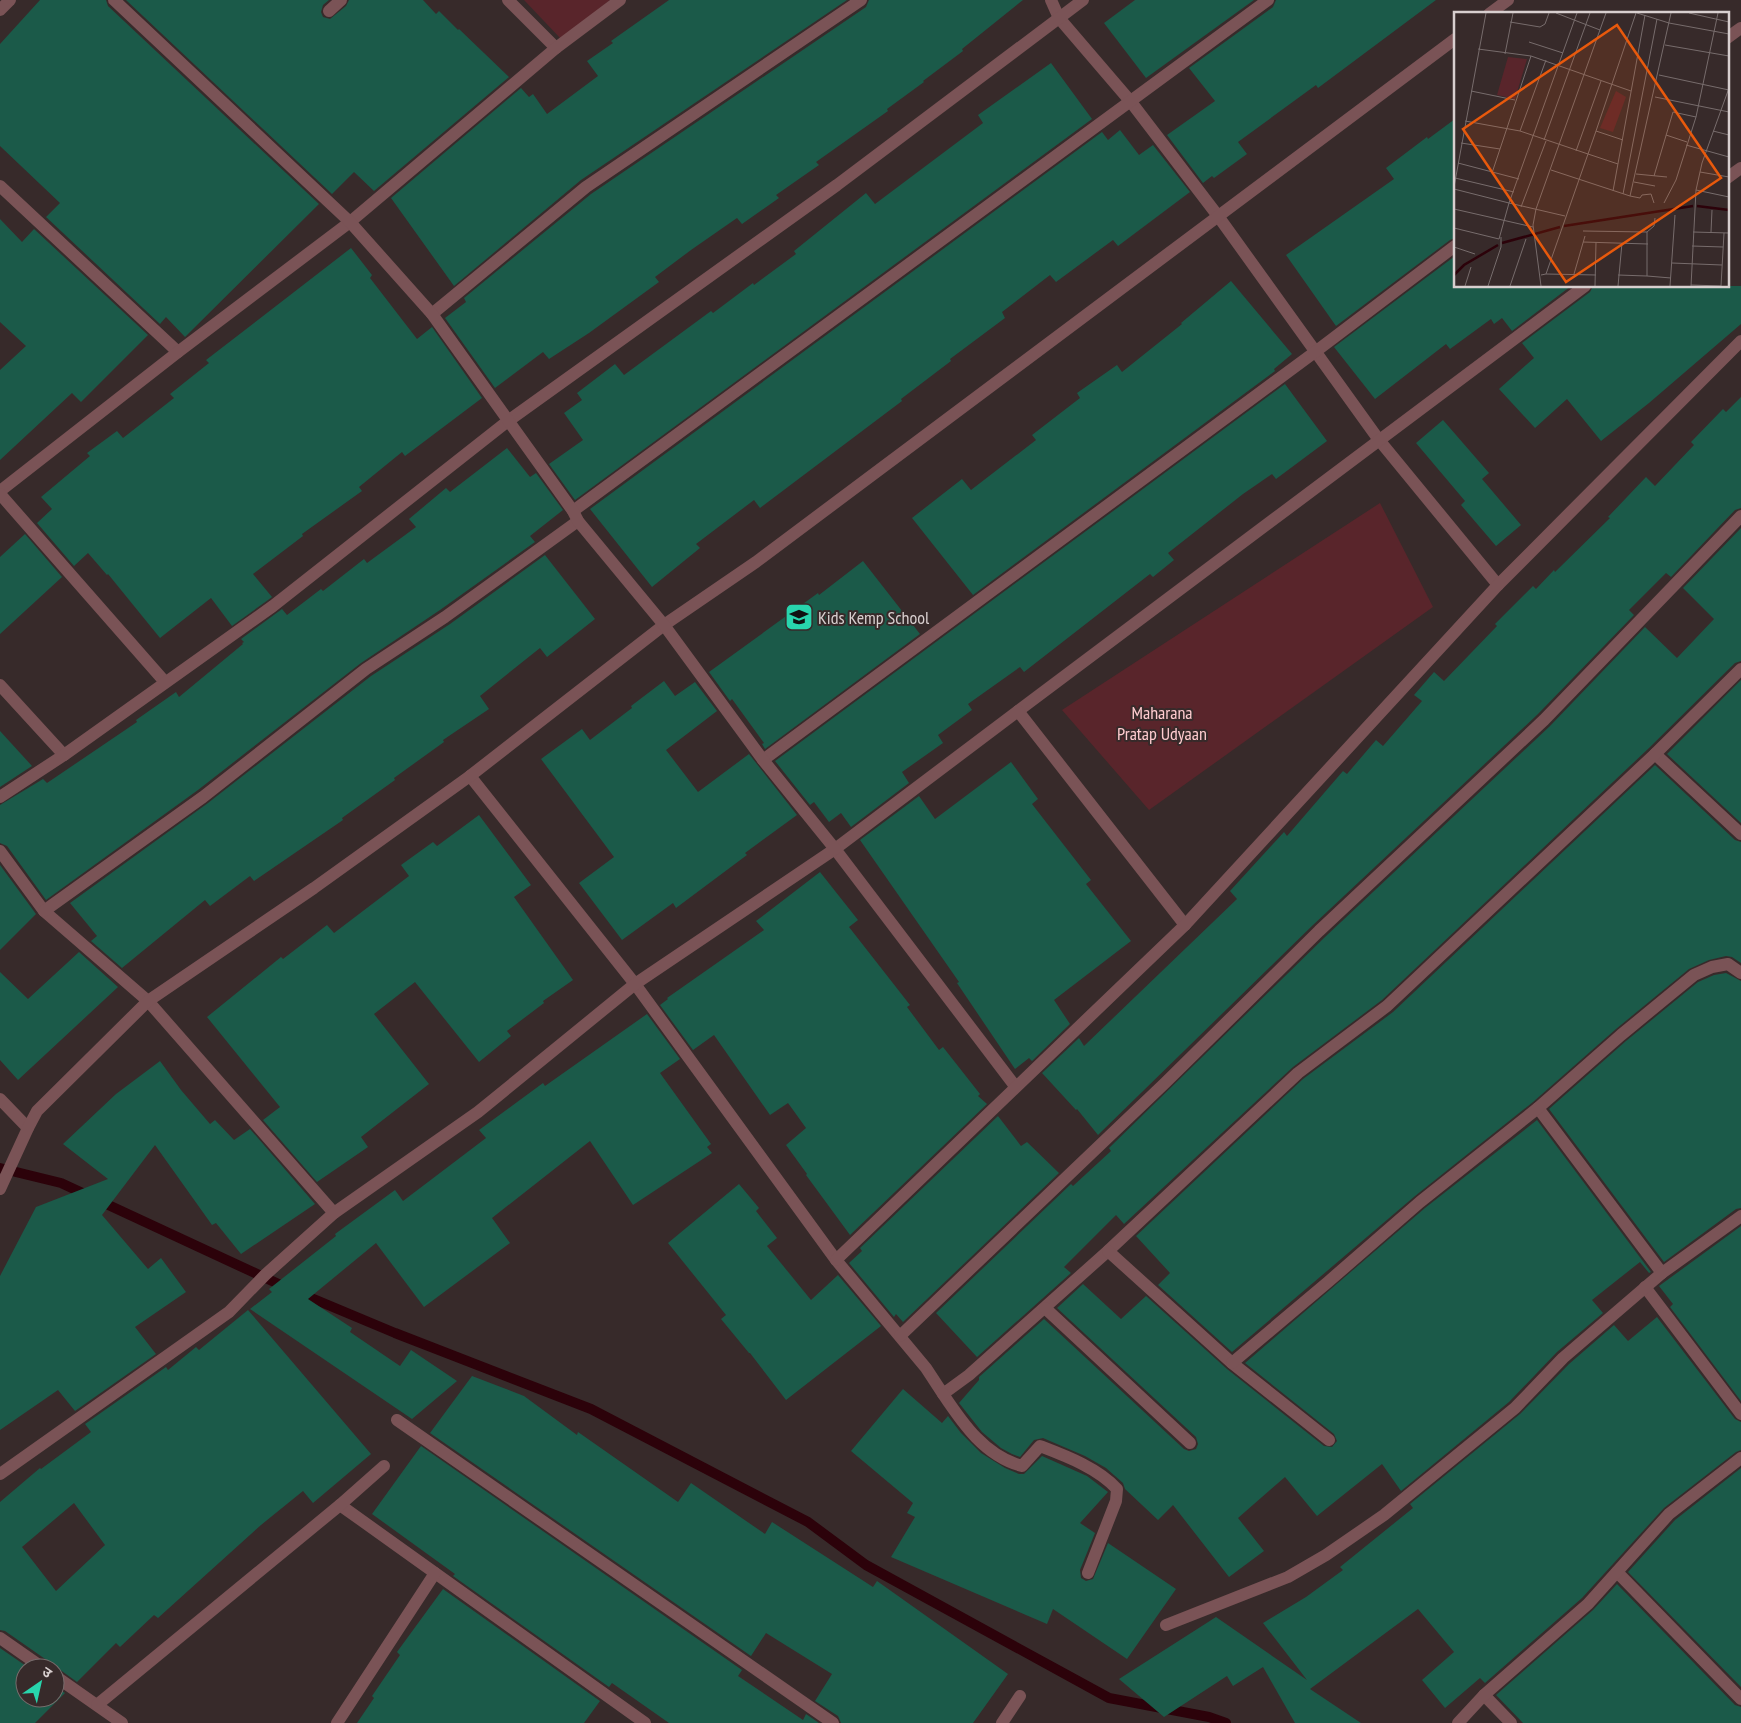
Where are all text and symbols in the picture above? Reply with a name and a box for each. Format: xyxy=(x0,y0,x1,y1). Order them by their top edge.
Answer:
inset map xyxy=(1454,12,1728,288)
school or university icon: Kids Kemp School xyxy=(784,602,814,632)
place label: Kids Kemp School xyxy=(818,606,930,629)
park label: Maharana Pratap Udyaan xyxy=(1117,701,1207,745)
north arrow xyxy=(15,1658,65,1708)
text: उ xyxy=(39,1662,56,1682)

